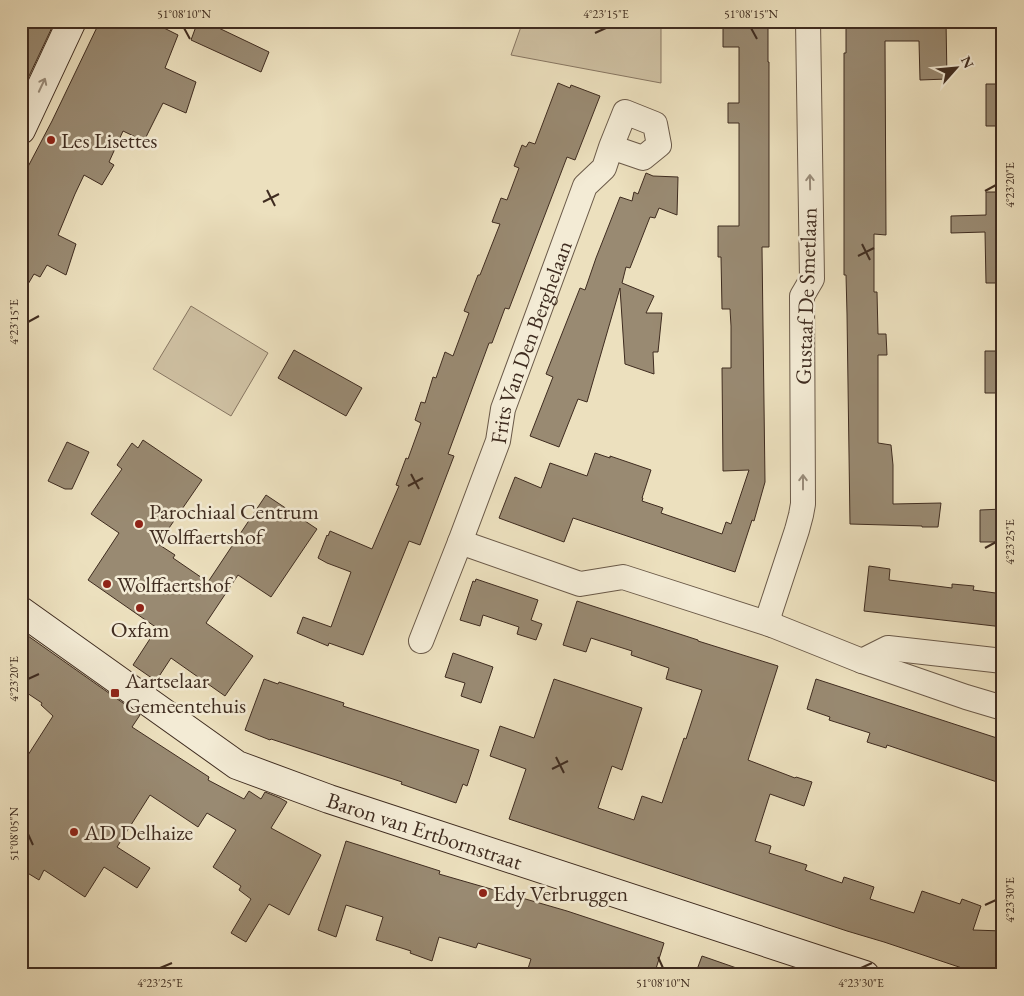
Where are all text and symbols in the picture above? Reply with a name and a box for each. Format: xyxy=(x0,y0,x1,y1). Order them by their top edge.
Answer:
text: 51°08'10"N xyxy=(157,6,211,22)
text: 4°23'15"E xyxy=(583,6,629,22)
text: 51°08'15"N xyxy=(724,6,778,22)
north arrow xyxy=(932,42,982,92)
text: N xyxy=(957,53,978,72)
one-way arrow xyxy=(37,78,47,93)
place label: Les Lisettes xyxy=(61,126,157,155)
marker: Les Lisettes xyxy=(45,134,57,146)
text: 4°23'20"E xyxy=(1002,162,1018,208)
one-way arrow xyxy=(805,175,815,191)
street label: Gustaaf De Smetlaan xyxy=(788,206,824,385)
street label: Frits Van Den Berghelaan xyxy=(483,236,578,446)
text: 4°23'15"E xyxy=(6,299,22,345)
one-way arrow xyxy=(798,475,808,491)
place label: Parochiaal Centrum Wolffaertshof xyxy=(149,497,319,551)
marker: Parochiaal Centrum Wolffaertshof xyxy=(133,518,145,530)
text: 4°23'25"E xyxy=(1002,519,1018,565)
place label: Wolffaertshof xyxy=(117,570,234,599)
marker: Wolffaertshof xyxy=(101,578,113,590)
marker: Oxfam xyxy=(134,602,146,614)
place label: Oxfam xyxy=(111,615,169,644)
text: 4°23'20"E xyxy=(6,656,22,702)
place label: Aartselaar Gemeentehuis xyxy=(124,666,246,720)
marker: Aartselaar Gemeentehuis xyxy=(109,687,121,699)
street label: Baron van Ertbornstraat xyxy=(323,785,526,876)
text: 51°08'05"N xyxy=(6,807,22,861)
place label: AD Delhaize xyxy=(83,818,193,847)
marker: AD Delhaize xyxy=(68,826,80,838)
text: 4°23'30"E xyxy=(1002,877,1018,923)
place label: Edy Verbruggen xyxy=(493,879,629,908)
marker: Edy Verbruggen xyxy=(477,887,489,899)
text: 4°23'25"E xyxy=(137,975,183,991)
text: 51°08'10"N xyxy=(636,975,690,991)
text: 4°23'30"E xyxy=(838,975,884,991)

